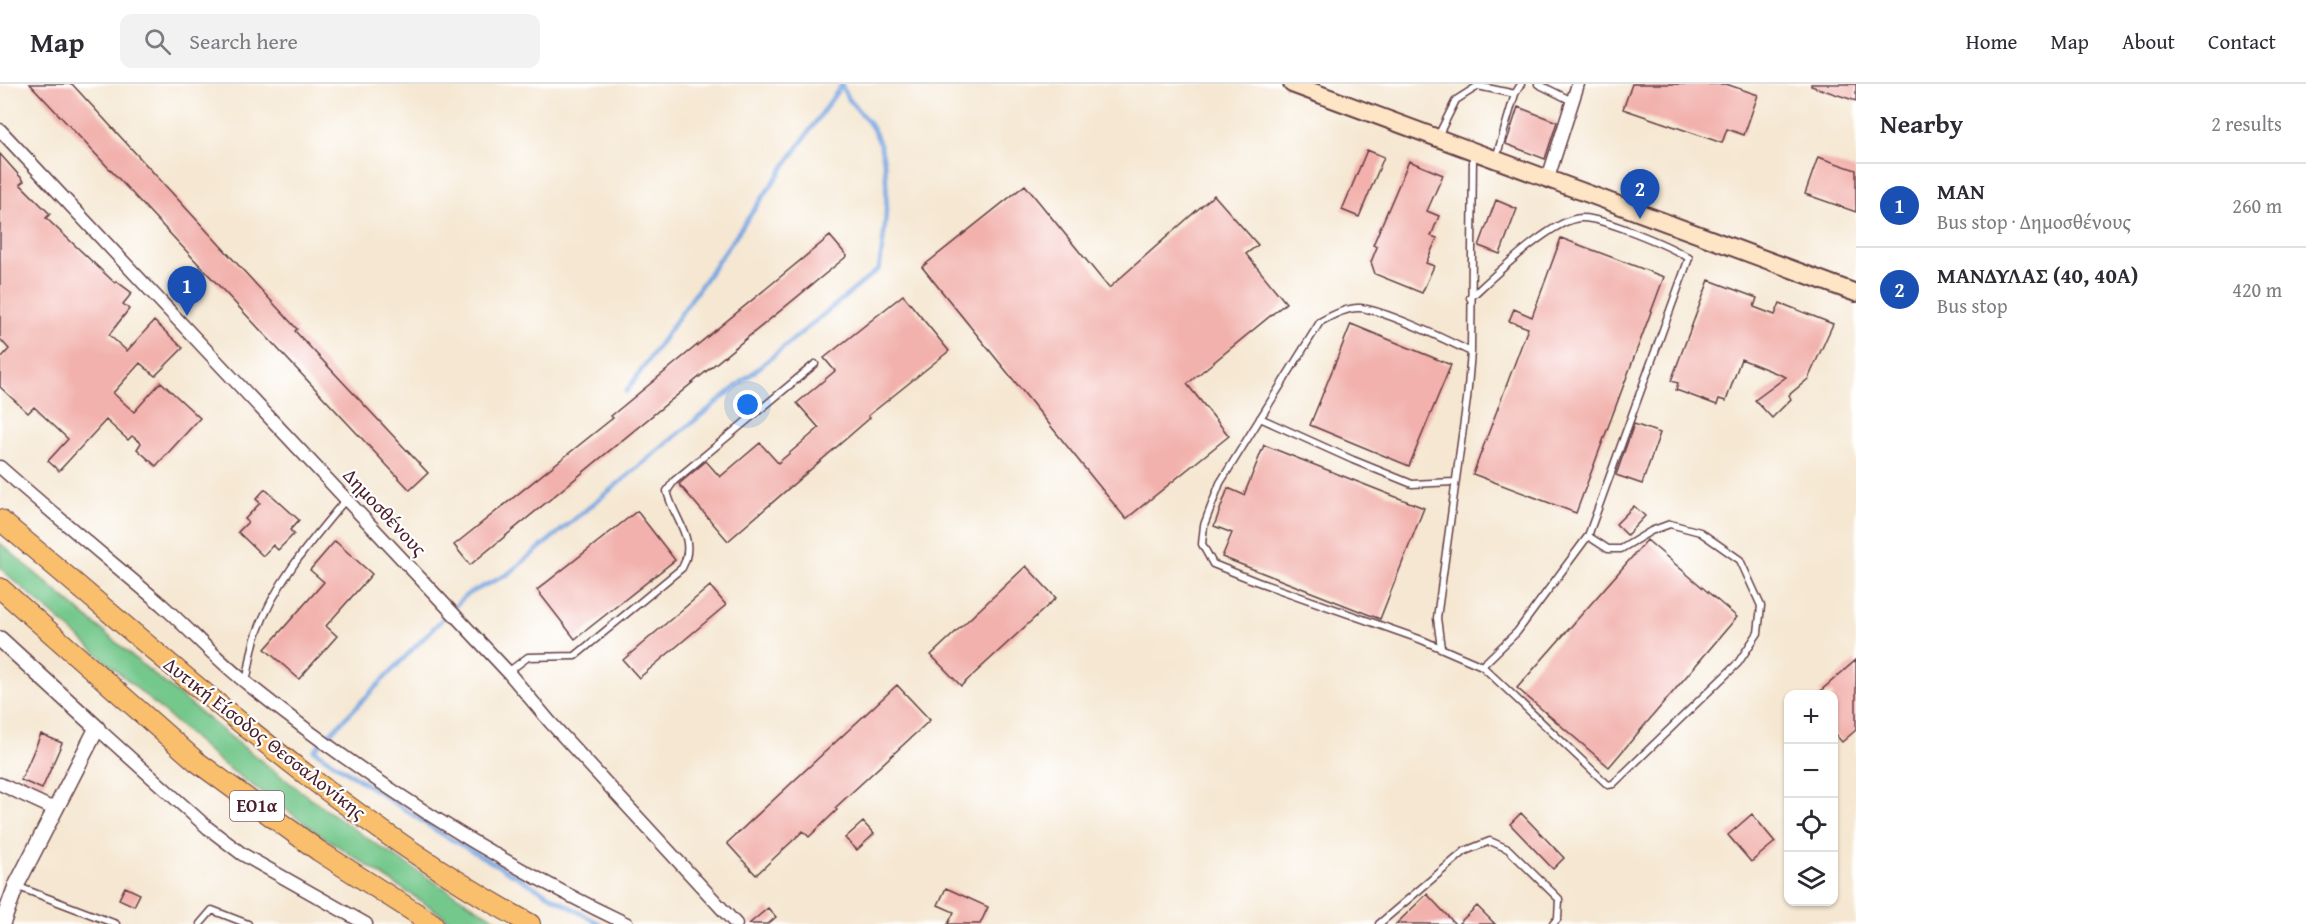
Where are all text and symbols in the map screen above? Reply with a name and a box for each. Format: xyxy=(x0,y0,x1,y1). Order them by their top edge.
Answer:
search box xyxy=(120,14,540,68)
text: Map xyxy=(30,21,84,62)
icon: search xyxy=(141,25,174,58)
text: Search here xyxy=(189,25,298,57)
text: Home xyxy=(1966,26,2017,57)
text: Map xyxy=(2050,26,2089,57)
text: About xyxy=(2122,26,2175,57)
text: Contact xyxy=(2208,26,2276,57)
text: Nearby xyxy=(1880,104,1963,143)
text: 2 results xyxy=(2211,109,2282,138)
pin: 2 xyxy=(1620,170,1660,219)
text: ΜΑΝ xyxy=(1937,175,1985,207)
text: 1 xyxy=(1894,191,1905,220)
text: 260 m xyxy=(2232,191,2282,220)
text: Bus stop · Δημοσθένους xyxy=(1937,207,2131,236)
text: ΜΑΝΔΥΛΑΣ (40, 40Α) xyxy=(1937,259,2138,291)
pin: 1 xyxy=(168,266,207,316)
text: 2 xyxy=(1894,275,1905,304)
text: 420 m xyxy=(2232,275,2282,304)
text: Bus stop xyxy=(1937,291,2008,320)
your location xyxy=(733,390,762,419)
street label: Δημοσθένους xyxy=(337,461,434,563)
street label: Δυτική Είσοδος Θεσσαλονίκης xyxy=(158,649,373,826)
map controls xyxy=(1784,690,1838,906)
button: + xyxy=(1784,690,1838,744)
button: − xyxy=(1784,744,1838,798)
road number: ΕΟ1α xyxy=(230,791,284,821)
button: locate xyxy=(1784,798,1838,852)
button: layers xyxy=(1784,852,1838,906)

